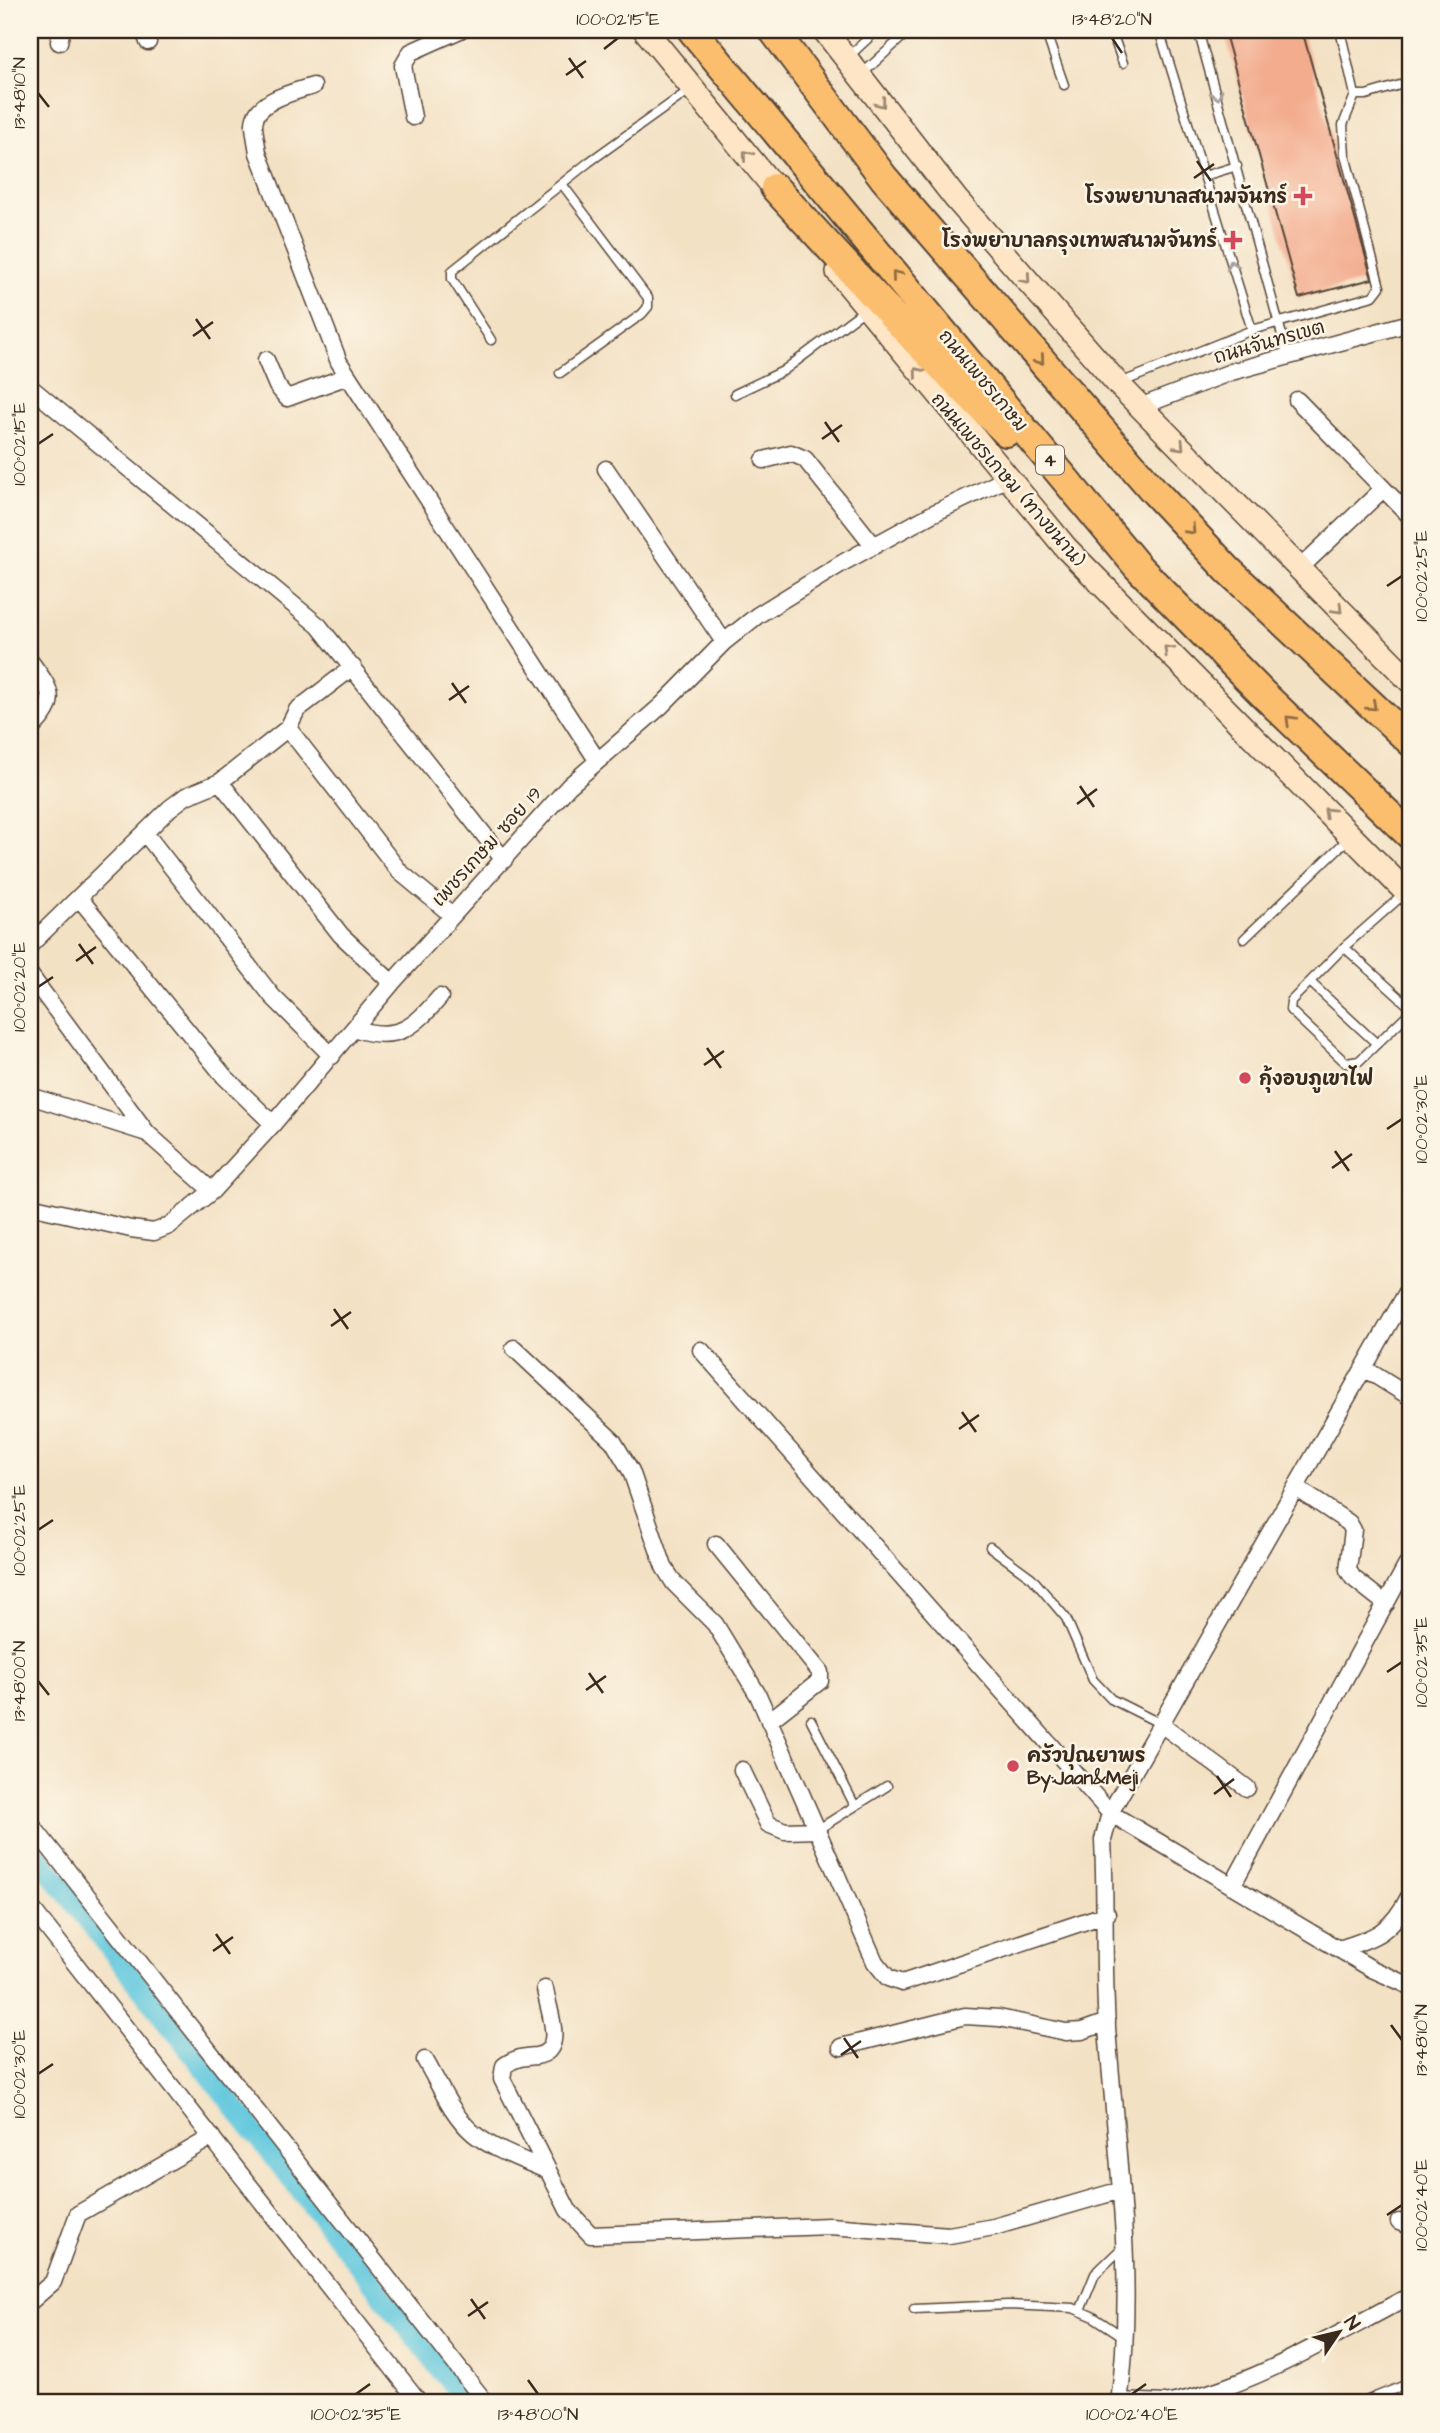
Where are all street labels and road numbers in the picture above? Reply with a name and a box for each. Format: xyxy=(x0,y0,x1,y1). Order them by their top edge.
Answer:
street label: ถนนจันทรเขต xyxy=(1211,314,1328,371)
street label: ถนนเพชรเกษม xyxy=(932,324,1034,438)
street label: ถนนเพชรเกษม (ทางขนาน) xyxy=(925,387,1091,573)
road number: 4 xyxy=(1036,446,1064,474)
street label: เพชรเกษม ซอย 19 xyxy=(426,781,548,913)

